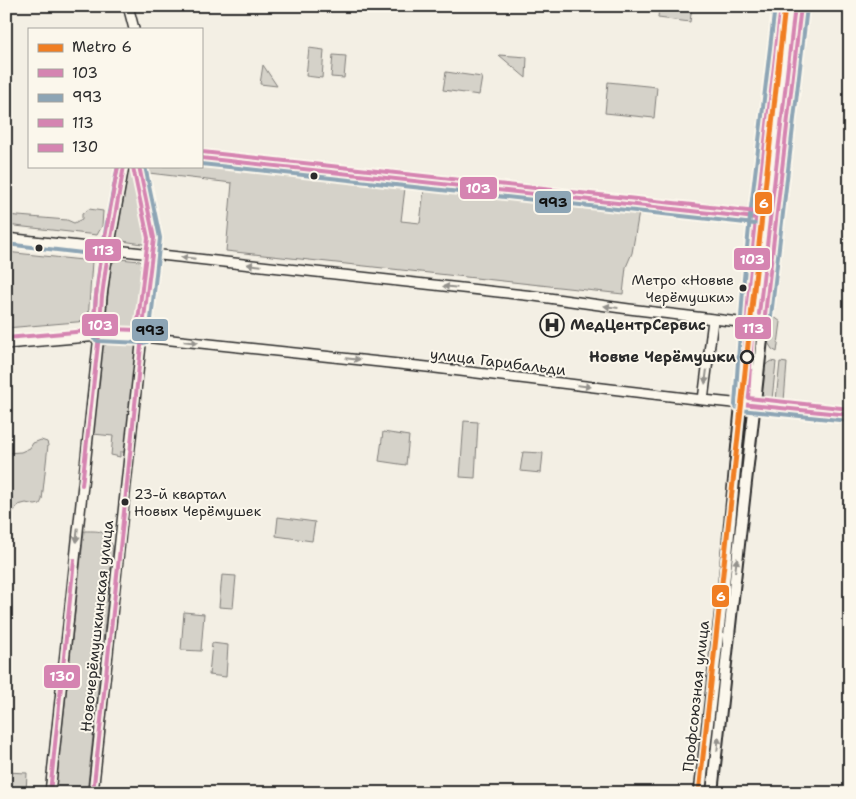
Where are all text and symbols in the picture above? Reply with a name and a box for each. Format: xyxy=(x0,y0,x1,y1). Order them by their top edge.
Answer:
legend xyxy=(28,28,202,168)
text: Metro 6 xyxy=(72,37,132,57)
text: 103 xyxy=(72,63,98,83)
text: 993 xyxy=(72,87,102,107)
text: 113 xyxy=(72,113,94,133)
text: 130 xyxy=(72,137,98,157)
unlabelled marker xyxy=(309,171,319,181)
line badge: 103 xyxy=(459,176,498,200)
text: 103 xyxy=(465,179,491,197)
line badge: 993 xyxy=(534,190,572,214)
line badge: 6 xyxy=(754,191,773,215)
text: 993 xyxy=(538,193,568,211)
text: 6 xyxy=(759,194,769,212)
line badge: 113 xyxy=(84,238,122,262)
text: 113 xyxy=(92,241,114,259)
unlabelled marker xyxy=(34,243,44,253)
line badge: 103 xyxy=(733,247,771,271)
text: 103 xyxy=(739,250,765,268)
one-way arrow xyxy=(180,254,196,262)
one-way arrow xyxy=(246,261,262,269)
place label: Метро «Новые Черёмушки» xyxy=(632,271,734,306)
one-way arrow xyxy=(441,283,457,291)
marker: Метро «Новые Черёмушки» xyxy=(738,283,748,293)
one-way arrow xyxy=(602,302,618,310)
hospital icon: МедЦентрСервис xyxy=(539,312,565,338)
line badge: 103 xyxy=(81,313,119,337)
place label: МедЦентрСервис xyxy=(570,315,706,335)
text: 103 xyxy=(87,316,113,334)
line badge: 113 xyxy=(734,316,772,340)
line badge: 993 xyxy=(131,318,169,342)
text: 113 xyxy=(742,319,764,337)
text: 993 xyxy=(135,321,165,339)
one-way arrow xyxy=(184,338,200,346)
street label: улица Гарибальди xyxy=(429,344,567,380)
place label: Новые Черёмушки xyxy=(589,347,737,367)
marker: Новые Черёмушки xyxy=(740,350,754,364)
one-way arrow xyxy=(345,355,361,363)
one-way arrow xyxy=(702,370,710,386)
one-way arrow xyxy=(576,382,592,390)
place label: 23-й квартал Новых Черёмушек xyxy=(134,485,262,520)
marker: 23-й квартал Новых Черёмушек xyxy=(120,497,130,507)
street label: Новочерёмушкинская улица xyxy=(76,518,118,733)
one-way arrow xyxy=(73,527,81,543)
one-way arrow xyxy=(732,557,740,573)
line badge: 6 xyxy=(711,584,730,608)
text: 6 xyxy=(716,587,726,605)
street label: Профсоюзная улица xyxy=(678,619,714,773)
line badge: 130 xyxy=(43,664,81,689)
text: 130 xyxy=(49,667,75,685)
one-way arrow xyxy=(714,736,722,752)

